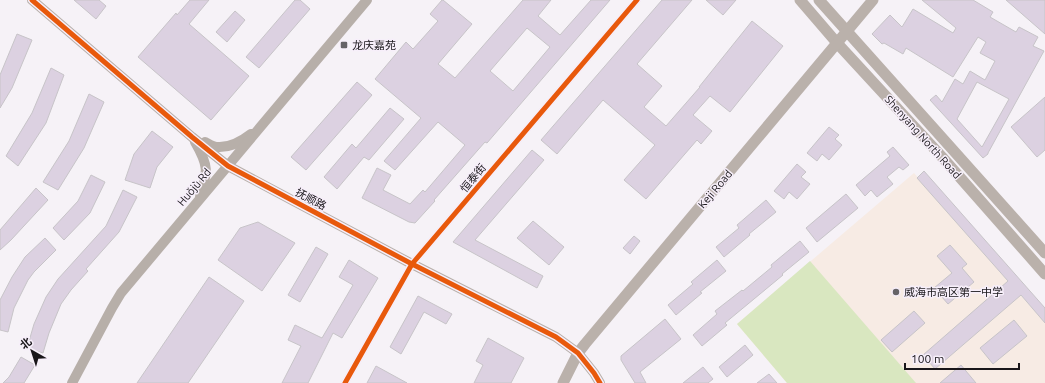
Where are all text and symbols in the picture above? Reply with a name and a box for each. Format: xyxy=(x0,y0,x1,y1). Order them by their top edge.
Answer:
place label: 龙庆嘉苑 xyxy=(352,39,396,51)
marker: 龙庆嘉苑 xyxy=(339,40,349,50)
street label: Shenyang North Road xyxy=(883,93,963,181)
street label: 恒泰街 xyxy=(458,162,488,194)
street label: Huǒjù Rd xyxy=(175,166,213,208)
street label: Keji Road xyxy=(696,168,734,210)
street label: 抚顺路 xyxy=(294,186,328,212)
place label: 威海市高区第一中学 xyxy=(904,286,1003,298)
marker: 威海市高区第一中学 xyxy=(891,287,901,297)
north arrow xyxy=(12,331,52,371)
text: 北 xyxy=(18,335,34,351)
scale bar xyxy=(905,345,1019,371)
text: 100 m xyxy=(911,352,944,365)

